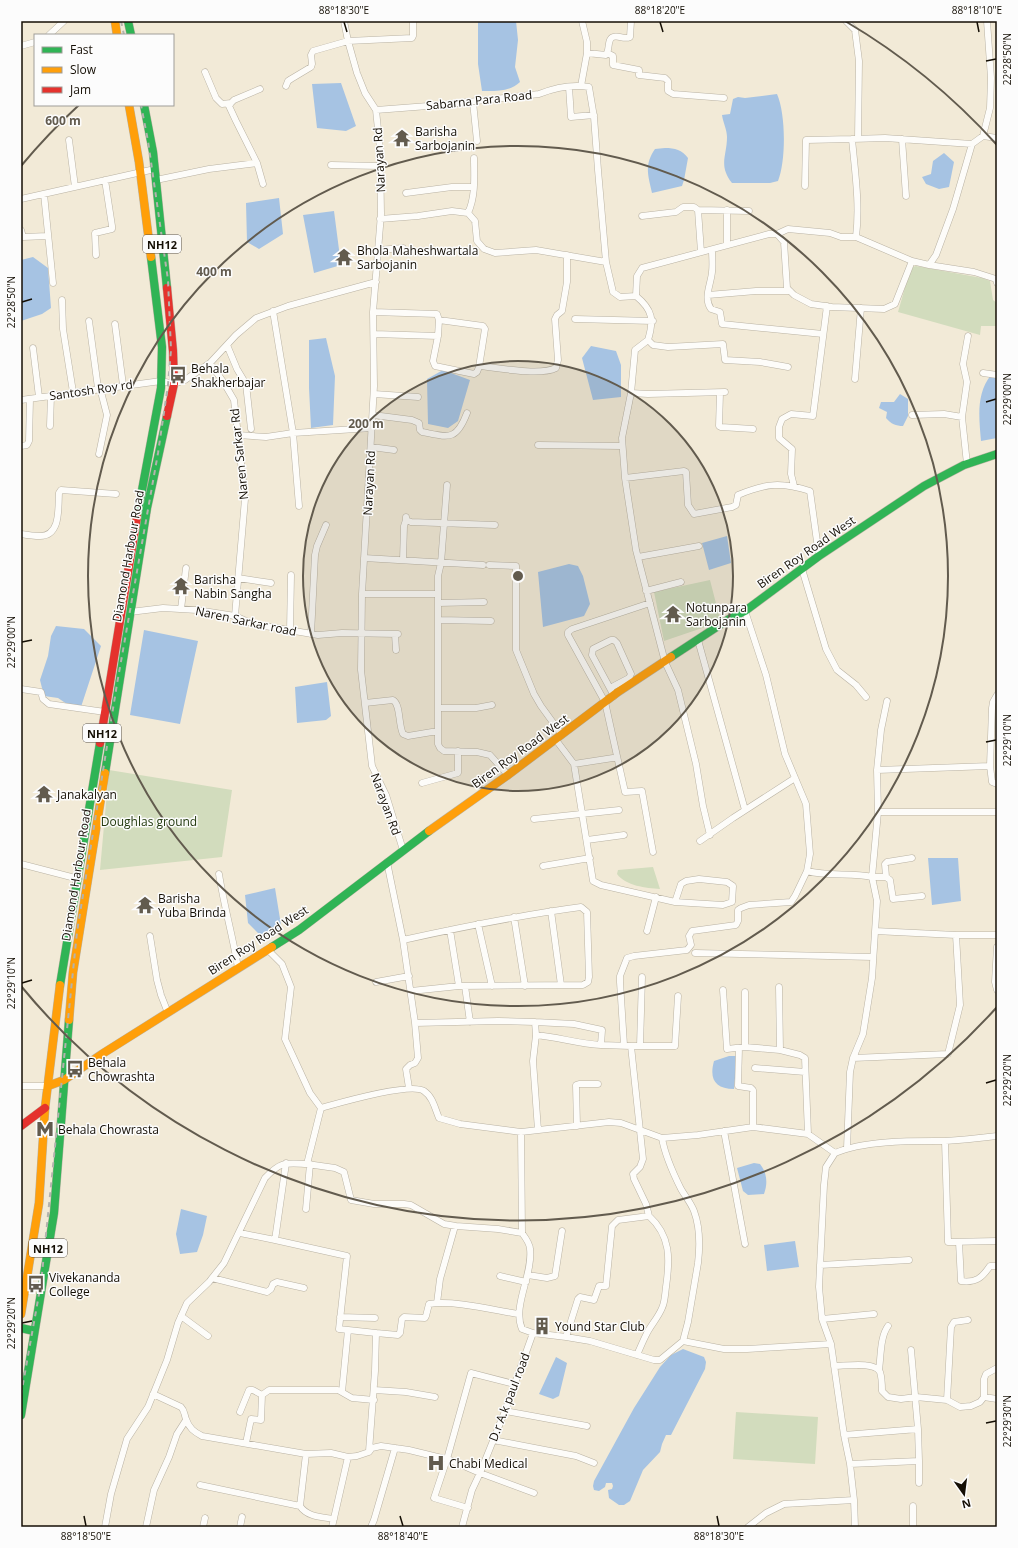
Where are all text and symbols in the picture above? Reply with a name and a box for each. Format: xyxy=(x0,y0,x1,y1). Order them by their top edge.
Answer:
text: 88°18'30"E xyxy=(319,3,369,17)
text: 88°18'20"E xyxy=(635,3,685,17)
text: 88°18'10"E xyxy=(952,3,1002,17)
text: 22°28'50"N xyxy=(1000,33,1014,85)
legend xyxy=(34,34,174,106)
text: Fast xyxy=(70,41,93,58)
text: Slow xyxy=(70,61,97,78)
text: Jam xyxy=(69,81,91,98)
street label: Sabarna Para Road xyxy=(425,86,533,114)
text: 600 m xyxy=(45,112,81,129)
place label: Barisha Sarbojanin xyxy=(415,123,475,154)
street label: Narayan Rd xyxy=(369,127,389,193)
temple icon: Barisha Sarbojanin xyxy=(392,128,412,148)
road number: NH12 xyxy=(143,235,181,253)
place label: Bhola Maheshwartala Sarbojanin xyxy=(357,242,478,273)
temple icon: Bhola Maheshwartala Sarbojanin xyxy=(334,247,354,267)
text: 400 m xyxy=(196,263,232,280)
text: 22°28'50"N xyxy=(4,276,18,328)
place label: Behala Shakherbajar xyxy=(191,360,266,391)
bus stop icon: Behala Shakherbajar xyxy=(168,365,188,385)
text: 22°29'00"N xyxy=(1000,373,1014,425)
street label: Santosh Roy rd xyxy=(48,376,134,404)
street label: Naren Sarkar Rd xyxy=(226,408,252,500)
text: 200 m xyxy=(348,415,384,432)
street label: Narayan Rd xyxy=(359,450,379,516)
street label: Diamond Harbour Road xyxy=(108,489,148,623)
street label: Biren Roy Road West xyxy=(754,512,858,592)
centre of rings xyxy=(511,569,525,583)
place label: Barisha Nabin Sangha xyxy=(194,571,272,602)
temple icon: Barisha Nabin Sangha xyxy=(171,576,191,596)
place label: Notunpara Sarbojanin xyxy=(686,599,747,630)
street label: Naren Sarkar road xyxy=(194,602,298,640)
temple icon: Notunpara Sarbojanin xyxy=(663,604,683,624)
text: 22°29'00"N xyxy=(4,616,18,668)
street label: Biren Roy Road West xyxy=(468,710,572,792)
text: 22°29'10"N xyxy=(1000,714,1014,766)
road number: NH12 xyxy=(83,724,121,742)
street label: Narayan Rd xyxy=(367,770,405,838)
temple icon: Janakalyan xyxy=(34,784,54,804)
place label: Janakalyan xyxy=(56,786,117,803)
street label: Diamond Harbour Road xyxy=(57,808,95,942)
park label: Doughlas ground xyxy=(101,813,197,830)
place label: Barisha Yuba Brinda xyxy=(158,890,226,921)
temple icon: Barisha Yuba Brinda xyxy=(135,895,155,915)
street label: Biren Roy Road West xyxy=(205,901,311,979)
text: 22°29'10"N xyxy=(4,957,18,1009)
place label: Behala Chowrashta xyxy=(88,1054,155,1085)
text: 22°29'20"N xyxy=(1000,1054,1014,1106)
bus stop icon: Behala Chowrashta xyxy=(65,1059,85,1079)
metro station icon: Behala Chowrasta xyxy=(35,1119,55,1139)
place label: Behala Chowrasta xyxy=(58,1121,159,1138)
road number: NH12 xyxy=(29,1239,67,1257)
place label: Vivekananda College xyxy=(49,1269,120,1300)
bus stop icon: Vivekananda College xyxy=(26,1274,46,1294)
text: 22°29'20"N xyxy=(4,1297,18,1349)
building icon: Yound Star Club xyxy=(532,1316,552,1336)
place label: Yound Star Club xyxy=(555,1318,645,1335)
street label: D.r A.k paul road xyxy=(484,1350,534,1444)
text: 22°29'30"N xyxy=(1000,1395,1014,1447)
hospital icon: Chabi Medical xyxy=(426,1453,446,1473)
place label: Chabi Medical xyxy=(449,1455,527,1472)
north arrow xyxy=(944,1474,984,1514)
text: N xyxy=(960,1496,973,1513)
text: 88°18'50"E xyxy=(61,1529,111,1543)
text: 88°18'40"E xyxy=(378,1529,428,1543)
text: 88°18'30"E xyxy=(694,1529,744,1543)

